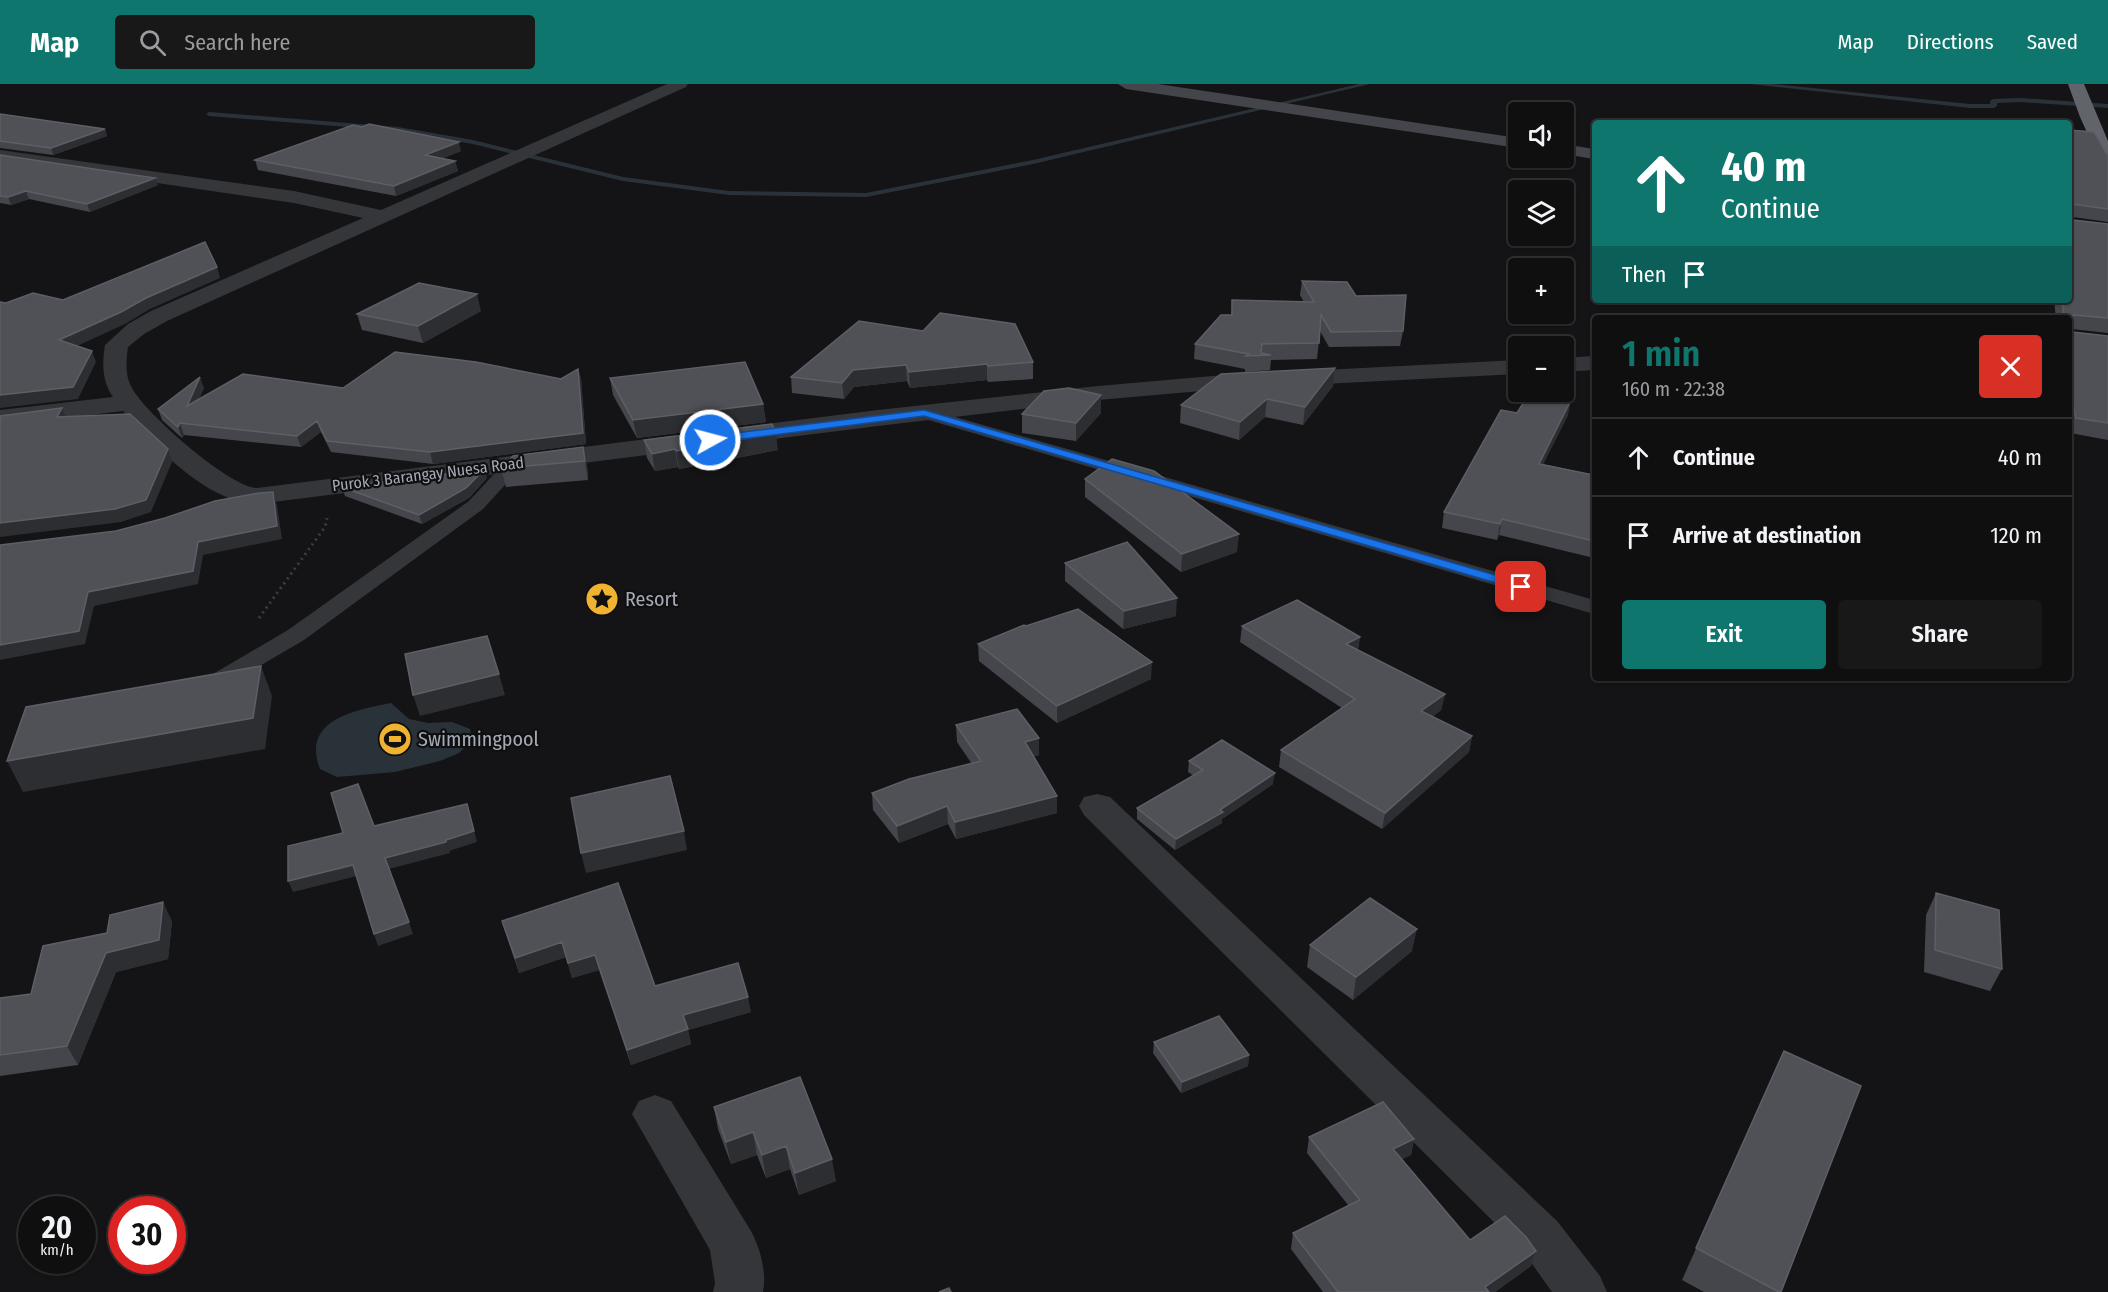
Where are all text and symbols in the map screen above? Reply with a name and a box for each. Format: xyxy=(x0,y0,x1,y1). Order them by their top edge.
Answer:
search box xyxy=(115,15,535,69)
text: Map xyxy=(30,26,79,59)
icon: search xyxy=(136,26,169,59)
text: Search here xyxy=(184,29,290,56)
text: Map xyxy=(1837,29,1874,55)
text: Directions xyxy=(1907,29,1994,55)
text: Saved xyxy=(2027,29,2078,55)
map controls xyxy=(1508,102,1574,402)
button: sound xyxy=(1508,102,1574,168)
text: 40 m xyxy=(1721,142,1806,192)
icon: ahead xyxy=(1622,144,1700,222)
button: layers xyxy=(1508,180,1574,246)
text: Continue xyxy=(1721,193,1820,225)
button: + xyxy=(1508,258,1574,324)
icon: arrive xyxy=(1678,258,1711,291)
text: Then xyxy=(1622,261,1666,288)
text: 1 min xyxy=(1622,332,1700,376)
button: close xyxy=(1979,335,2042,398)
button: − xyxy=(1508,336,1574,402)
text: 160 m · 22:38 xyxy=(1622,377,1725,401)
position arrow xyxy=(678,408,742,472)
icon: ahead xyxy=(1622,441,1655,474)
text: Continue xyxy=(1673,444,1755,471)
text: 40 m xyxy=(1998,444,2042,471)
street label: Purok 3 Barangay Nuesa Road xyxy=(331,453,525,495)
icon: arrive xyxy=(1622,519,1655,552)
text: Arrive at destination xyxy=(1673,522,1861,549)
text: 120 m xyxy=(1990,522,2042,549)
pin xyxy=(1495,561,1546,612)
icon: arrive xyxy=(1504,570,1537,603)
place icon: Resort xyxy=(584,581,620,617)
place label: Resort xyxy=(625,587,679,611)
button: Exit xyxy=(1622,600,1826,669)
button: Share xyxy=(1838,600,2042,669)
sports icon: Swimmingpool xyxy=(377,721,413,757)
place label: Swimmingpool xyxy=(418,727,539,751)
speed limit sign: 30 xyxy=(108,1196,186,1274)
text: 20 xyxy=(42,1210,72,1246)
text: km/h xyxy=(40,1241,74,1259)

